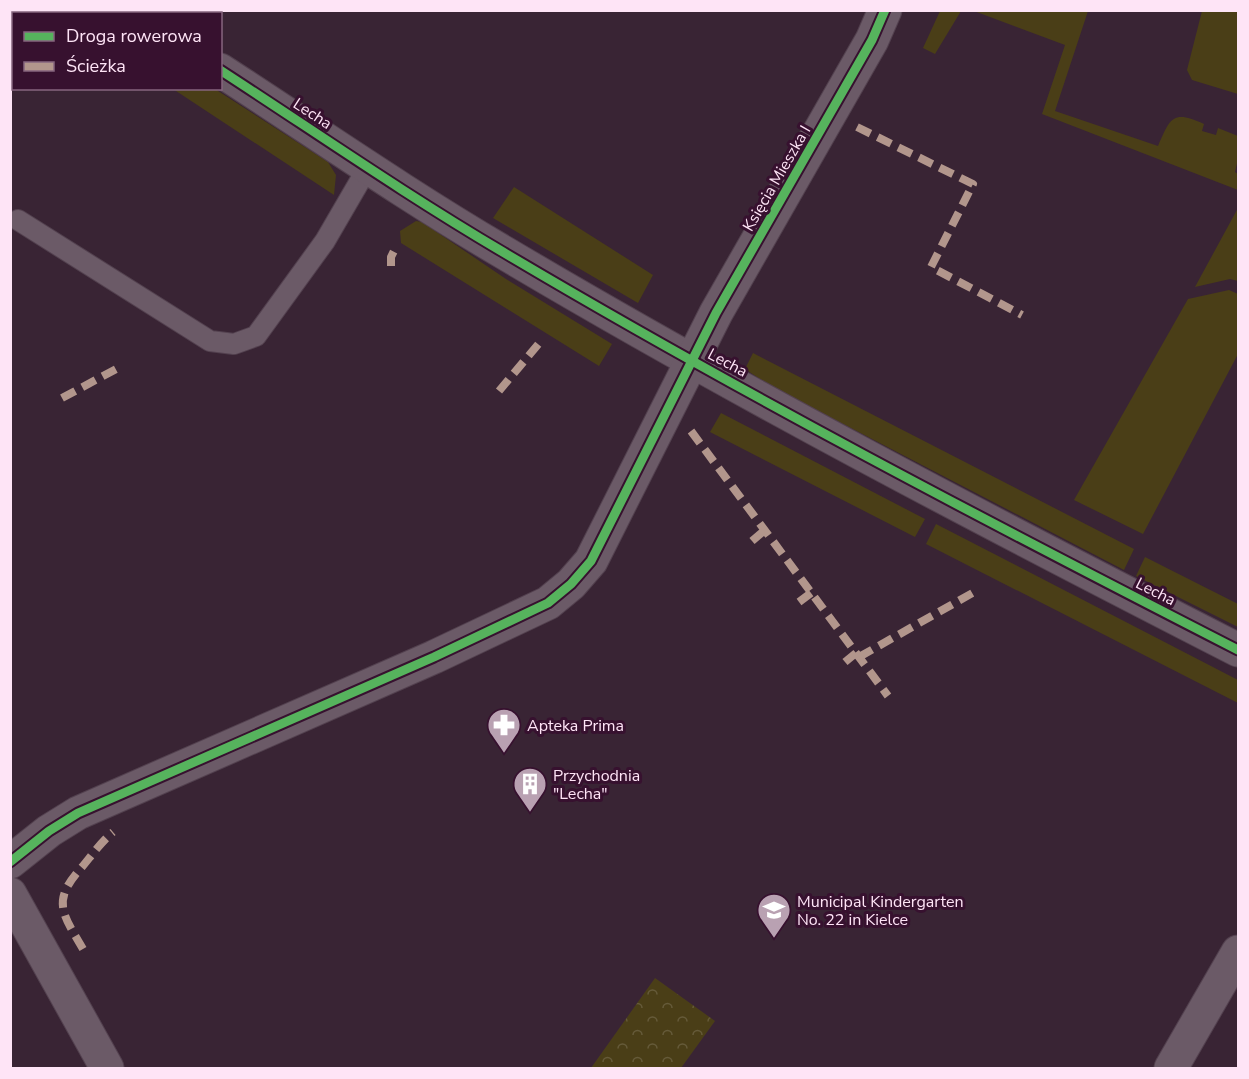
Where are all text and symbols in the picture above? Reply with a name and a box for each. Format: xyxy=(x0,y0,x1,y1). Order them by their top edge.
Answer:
legend xyxy=(12,12,222,90)
text: Droga rowerowa xyxy=(66,24,202,48)
text: Ścieżka xyxy=(66,54,126,78)
street label: Lecha xyxy=(289,93,336,135)
street label: Księcia Mieszka I xyxy=(738,121,816,236)
street label: Lecha xyxy=(704,343,751,382)
street label: Lecha xyxy=(1132,573,1179,611)
pharmacy icon: Apteka Prima xyxy=(486,707,522,754)
place label: Apteka Prima xyxy=(527,715,624,737)
place label: Przychodnia "Lecha" xyxy=(553,765,640,805)
building icon: Przychodnia "Lecha" xyxy=(512,766,548,813)
place label: Municipal Kindergarten No. 22 in Kielce xyxy=(797,891,964,931)
school or university icon: Municipal Kindergarten No. 22 in Kielce xyxy=(756,892,792,939)

